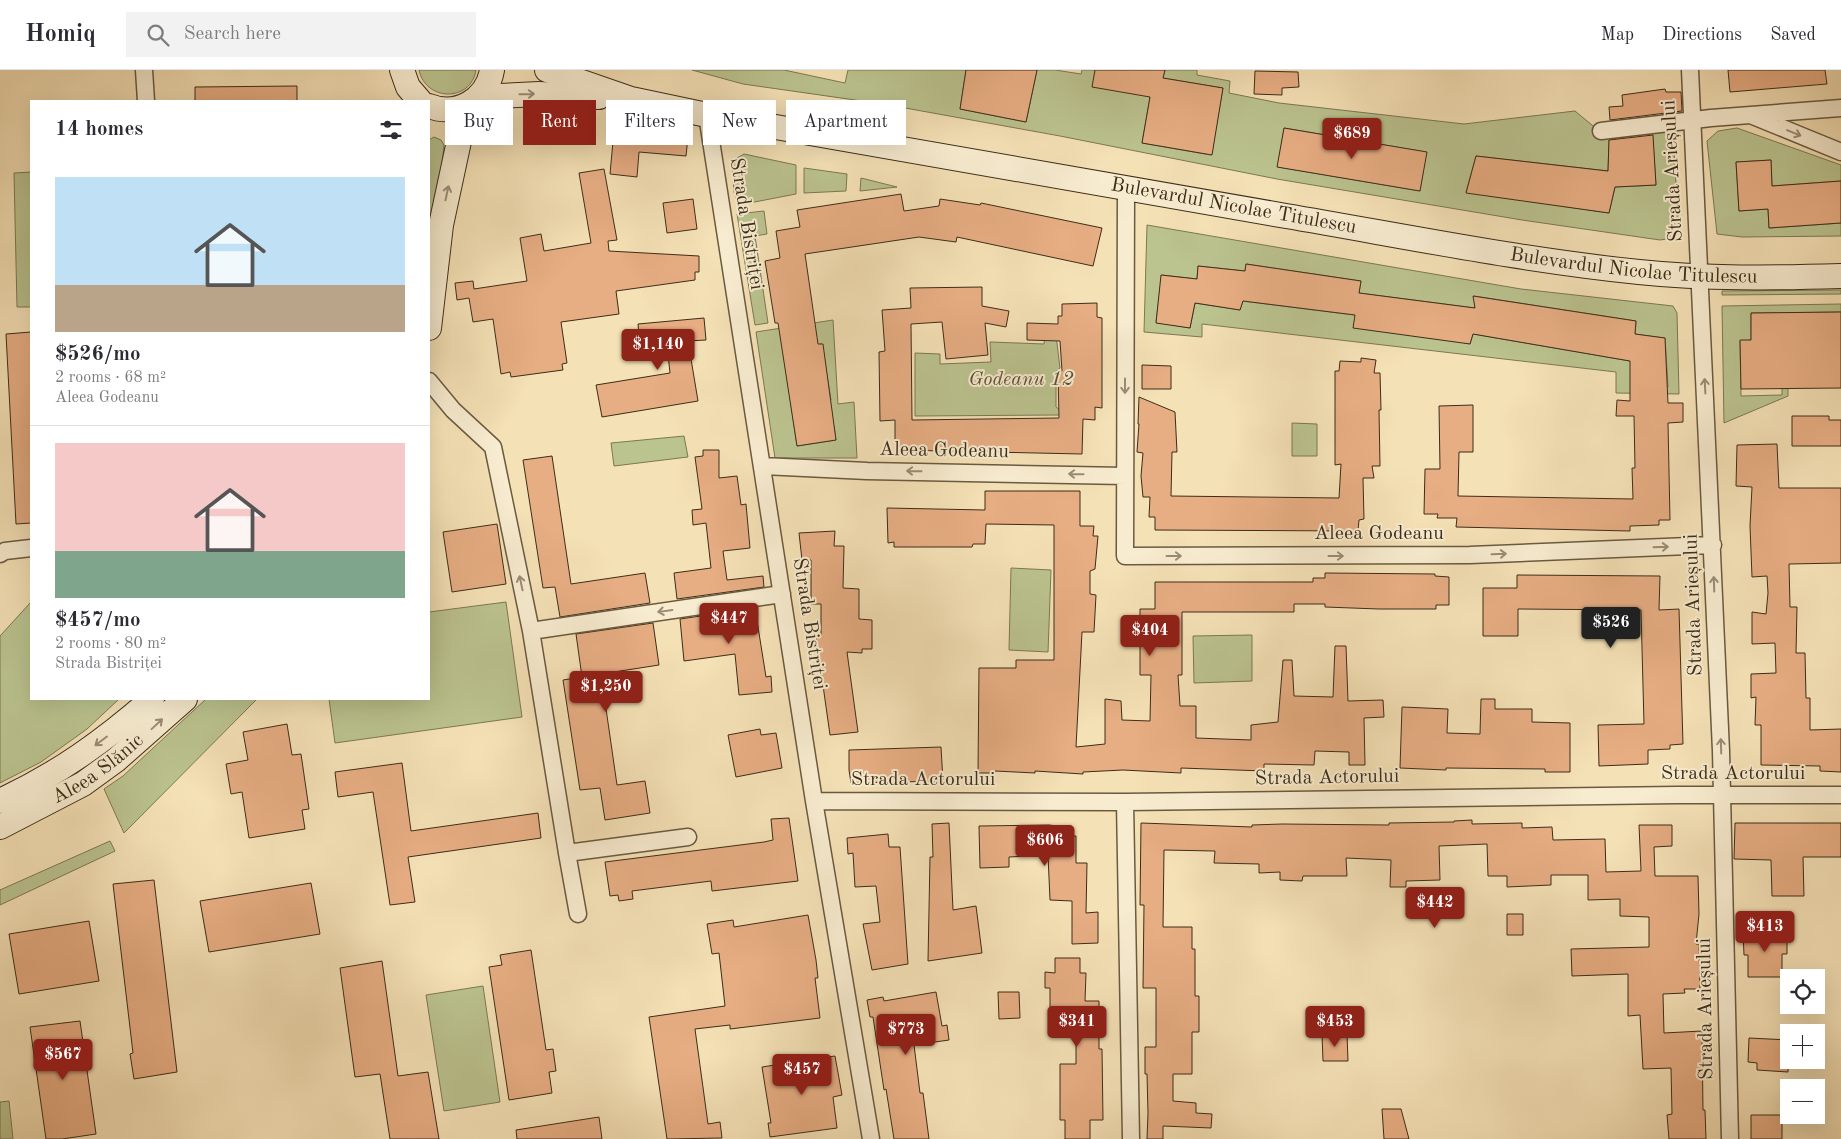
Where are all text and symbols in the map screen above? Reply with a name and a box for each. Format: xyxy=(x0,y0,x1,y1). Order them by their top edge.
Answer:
search box xyxy=(126,12,476,57)
icon: search xyxy=(144,21,172,49)
text: Homiq xyxy=(25,23,96,47)
text: Search here xyxy=(184,25,281,44)
text: Map xyxy=(1601,26,1634,44)
text: Directions xyxy=(1662,26,1742,44)
text: Saved xyxy=(1770,26,1816,44)
one-way arrow xyxy=(519,90,535,99)
street label: Strada Arieșului xyxy=(1659,99,1687,243)
chip: Buy xyxy=(445,100,513,145)
chip: Rent xyxy=(523,100,596,145)
chip: Filters xyxy=(606,100,693,145)
chip: New xyxy=(703,100,776,145)
chip: Apartment xyxy=(786,100,906,145)
icon: filters xyxy=(377,116,405,144)
pin: $689 xyxy=(1322,118,1382,160)
text: 14 homes xyxy=(55,119,143,140)
text: $689 xyxy=(1333,126,1371,142)
one-way arrow xyxy=(1786,129,1801,138)
street label: Strada Bistriței xyxy=(726,157,766,291)
street label: Bulevardul Nicolae Titulescu xyxy=(1109,175,1358,238)
one-way arrow xyxy=(443,186,453,202)
icon: home xyxy=(185,210,275,300)
street label: Bulevardul Nicolae Titulescu xyxy=(1508,245,1758,287)
pin: $1,140 xyxy=(617,328,699,371)
text: $1,140 xyxy=(633,337,683,353)
text: $526/mo xyxy=(55,344,141,365)
text: 2 rooms · 68 m² xyxy=(55,370,166,386)
park label: Godeanu 12 xyxy=(968,370,1074,390)
one-way arrow xyxy=(1120,378,1130,394)
one-way arrow xyxy=(1701,378,1710,394)
text: Aleea Godeanu xyxy=(55,390,159,406)
street label: Aleea Godeanu xyxy=(879,440,1009,462)
one-way arrow xyxy=(906,467,922,476)
one-way arrow xyxy=(1068,470,1084,479)
icon: home xyxy=(185,475,275,565)
street label: Aleea Godeanu xyxy=(1314,524,1444,544)
street label: Strada Arieșului xyxy=(1682,534,1706,676)
one-way arrow xyxy=(1653,543,1669,552)
one-way arrow xyxy=(1491,549,1507,558)
one-way arrow xyxy=(1166,551,1182,561)
one-way arrow xyxy=(1328,551,1344,561)
street label: Strada Bistriței xyxy=(789,557,829,691)
one-way arrow xyxy=(516,575,525,591)
one-way arrow xyxy=(1710,576,1719,592)
pin: $447 xyxy=(699,602,759,645)
one-way arrow xyxy=(657,606,673,616)
pin: $526 xyxy=(1581,606,1641,649)
text: $457/mo xyxy=(55,610,141,631)
text: $447 xyxy=(710,611,748,627)
pin: $404 xyxy=(1120,614,1180,657)
text: $526 xyxy=(1592,615,1630,631)
text: $404 xyxy=(1131,623,1169,639)
text: 2 rooms · 80 m² xyxy=(55,636,166,652)
text: Strada Bistriței xyxy=(55,656,162,672)
pin: $1,250 xyxy=(565,670,647,713)
text: $1,250 xyxy=(581,679,631,695)
one-way arrow xyxy=(151,718,163,730)
street label: Aleea Slănic xyxy=(49,730,148,808)
one-way arrow xyxy=(95,736,108,747)
one-way arrow xyxy=(1716,738,1726,754)
street label: Strada Actorului xyxy=(1661,764,1805,784)
street label: Strada Actorului xyxy=(1254,767,1400,789)
street label: Strada Actorului xyxy=(851,770,995,790)
pin: $606 xyxy=(1015,824,1075,867)
text: $606 xyxy=(1026,833,1064,849)
pin: $442 xyxy=(1405,886,1465,929)
text: $442 xyxy=(1416,895,1454,911)
pin: $413 xyxy=(1735,910,1795,953)
text: $413 xyxy=(1746,919,1784,935)
street label: Strada Arieșului xyxy=(1695,938,1717,1080)
map controls xyxy=(1780,969,1825,1124)
button: locate xyxy=(1780,969,1825,1014)
pin: $341 xyxy=(1047,1006,1107,1048)
pin: $453 xyxy=(1305,1006,1365,1048)
pin: $773 xyxy=(876,1014,936,1056)
text: $341 xyxy=(1058,1014,1096,1030)
text: $453 xyxy=(1316,1014,1354,1030)
text: $773 xyxy=(887,1022,925,1038)
button: + xyxy=(1780,1024,1825,1069)
pin: $567 xyxy=(33,1038,93,1081)
text: $567 xyxy=(44,1047,82,1063)
pin: $457 xyxy=(772,1054,832,1096)
text: $457 xyxy=(783,1062,821,1078)
button: − xyxy=(1780,1079,1825,1124)

